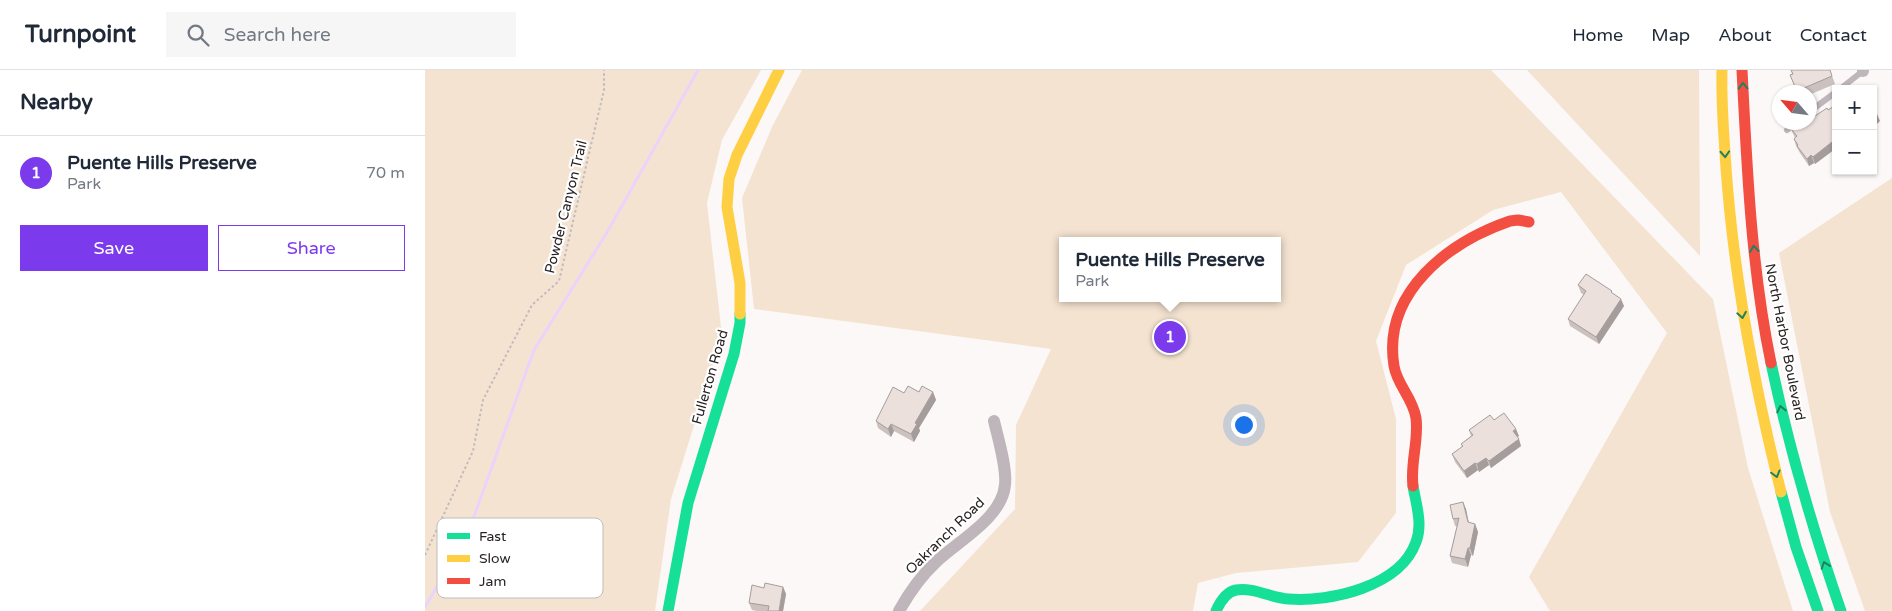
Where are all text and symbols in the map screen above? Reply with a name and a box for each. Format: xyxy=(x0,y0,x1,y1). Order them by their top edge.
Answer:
search box xyxy=(166,12,516,57)
text: Turnpoint xyxy=(25,20,136,49)
icon: search xyxy=(184,21,212,49)
text: Search here xyxy=(224,24,331,46)
text: Home xyxy=(1572,24,1623,46)
text: Map xyxy=(1651,24,1690,46)
text: About xyxy=(1718,24,1772,46)
text: Contact xyxy=(1800,24,1867,46)
one-way arrow xyxy=(1738,82,1748,90)
north arrow xyxy=(1772,85,1817,130)
map controls xyxy=(1832,85,1877,175)
button: + xyxy=(1832,85,1877,130)
text: Nearby xyxy=(20,90,93,115)
button: − xyxy=(1832,130,1877,175)
street label: Powder Canyon Trail xyxy=(541,139,591,275)
one-way arrow xyxy=(1720,150,1731,158)
text: Puente Hills Preserve xyxy=(67,152,257,174)
text: 1 xyxy=(31,163,41,183)
text: 70 m xyxy=(366,163,405,183)
text: Park xyxy=(67,174,101,194)
button: Save xyxy=(20,225,208,271)
button: Share xyxy=(218,225,405,271)
popup xyxy=(1059,237,1281,302)
one-way arrow xyxy=(1749,244,1760,252)
text: Puente Hills Preserve xyxy=(1075,249,1265,271)
street label: North Harbor Boulevard xyxy=(1761,262,1809,422)
text: Park xyxy=(1075,271,1109,291)
one-way arrow xyxy=(1737,311,1747,320)
pin: 1 xyxy=(1154,318,1186,356)
street label: Fullerton Road xyxy=(688,328,732,426)
one-way arrow xyxy=(1776,404,1787,413)
your location xyxy=(1231,412,1257,438)
one-way arrow xyxy=(1770,470,1781,478)
street label: Oakranch Road xyxy=(902,494,988,578)
legend xyxy=(437,518,603,598)
text: Fast xyxy=(479,528,507,545)
text: Slow xyxy=(479,550,511,567)
one-way arrow xyxy=(1821,561,1831,570)
text: Jam xyxy=(479,573,506,590)

